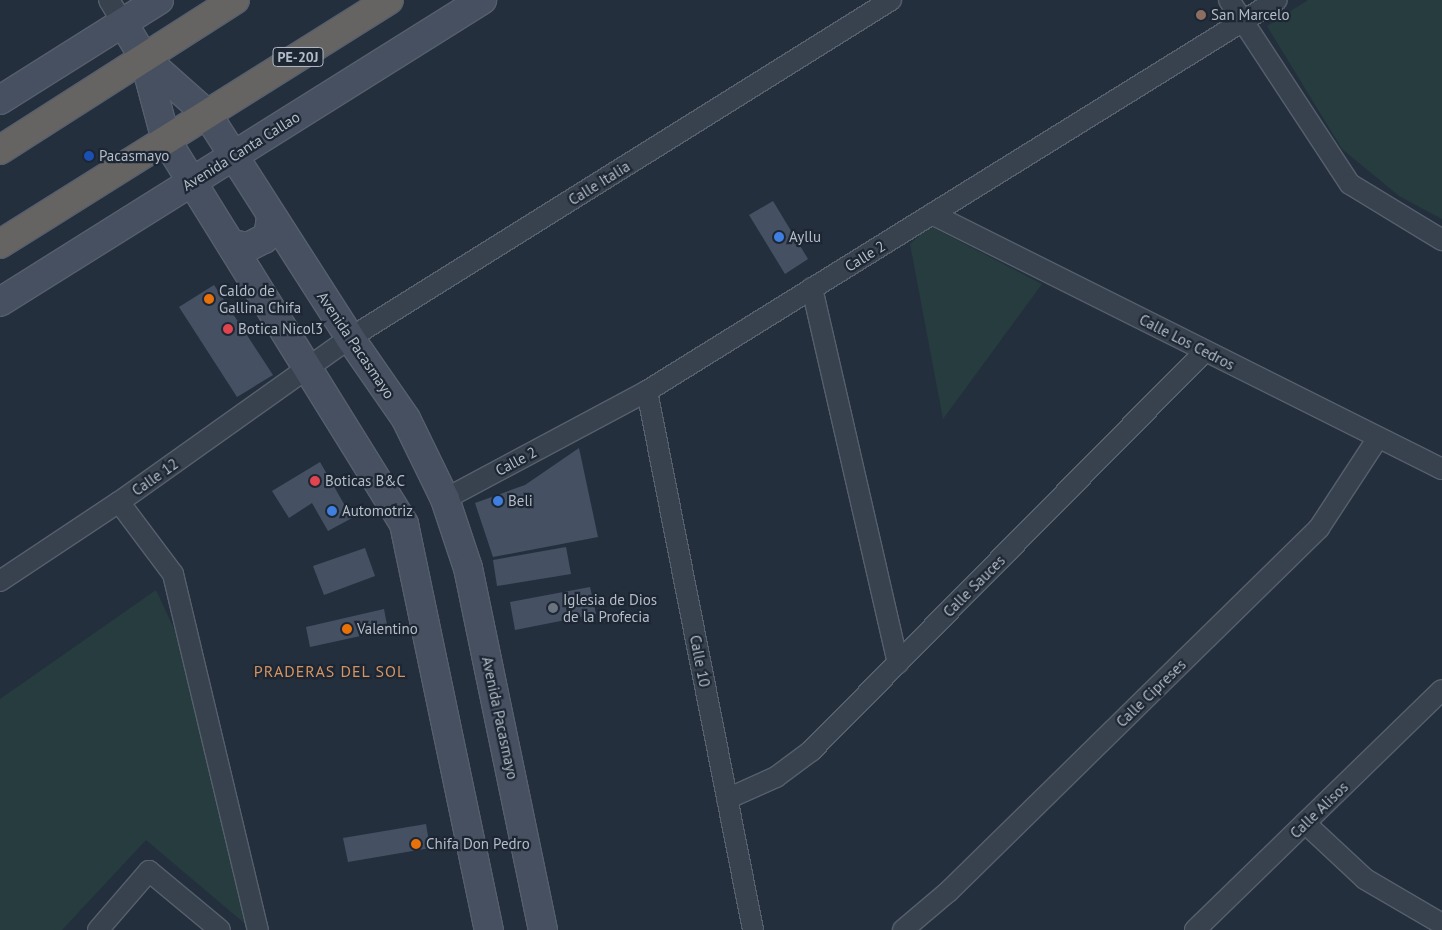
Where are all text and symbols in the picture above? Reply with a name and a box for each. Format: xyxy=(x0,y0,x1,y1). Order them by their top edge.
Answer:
place label: San Marcelo xyxy=(1211,6,1289,24)
marker: San Marcelo xyxy=(1195,9,1207,21)
road number: PE-20J xyxy=(272,46,324,68)
street label: Avenida Canta Callao xyxy=(179,108,303,194)
place label: Pacasmayo xyxy=(99,147,169,165)
marker: Pacasmayo xyxy=(83,150,95,162)
street label: Calle Italia xyxy=(565,157,633,209)
place label: Ayllu xyxy=(789,228,821,246)
marker: Ayllu xyxy=(773,231,785,243)
street label: Calle 2 xyxy=(841,237,889,275)
place label: Caldo de Gallina Chifa xyxy=(219,281,301,316)
street label: Avenida Pacasmayo xyxy=(314,288,398,402)
marker: Caldo de Gallina Chifa xyxy=(203,293,215,305)
street label: Calle Los Cedros xyxy=(1136,310,1238,374)
place label: Botica Nicol3 xyxy=(238,320,323,338)
marker: Botica Nicol3 xyxy=(222,323,234,335)
street label: Calle 2 xyxy=(492,443,540,479)
street label: Calle 12 xyxy=(128,455,182,499)
place label: Boticas B&C xyxy=(325,472,405,490)
marker: Boticas B&C xyxy=(309,475,321,487)
place label: Beli xyxy=(508,492,533,510)
marker: Beli xyxy=(492,495,504,507)
place label: Automotriz xyxy=(342,502,413,520)
marker: Automotriz xyxy=(326,505,338,517)
street label: Calle Sauces xyxy=(939,551,1009,621)
place label: Iglesia de Dios de la Profecia xyxy=(563,590,657,625)
marker: Iglesia de Dios de la Profecia xyxy=(547,602,559,614)
place label: Valentino xyxy=(357,620,418,638)
marker: Valentino xyxy=(341,623,353,635)
street label: Calle 10 xyxy=(686,634,714,688)
street label: Avenida Pacasmayo xyxy=(478,655,522,781)
street label: Calle Cipreses xyxy=(1112,655,1190,731)
district label: PRADERAS DEL SOL xyxy=(252,661,408,681)
street label: Calle Alisos xyxy=(1286,778,1352,842)
place label: Chifa Don Pedro xyxy=(426,835,530,853)
marker: Chifa Don Pedro xyxy=(410,838,422,850)

